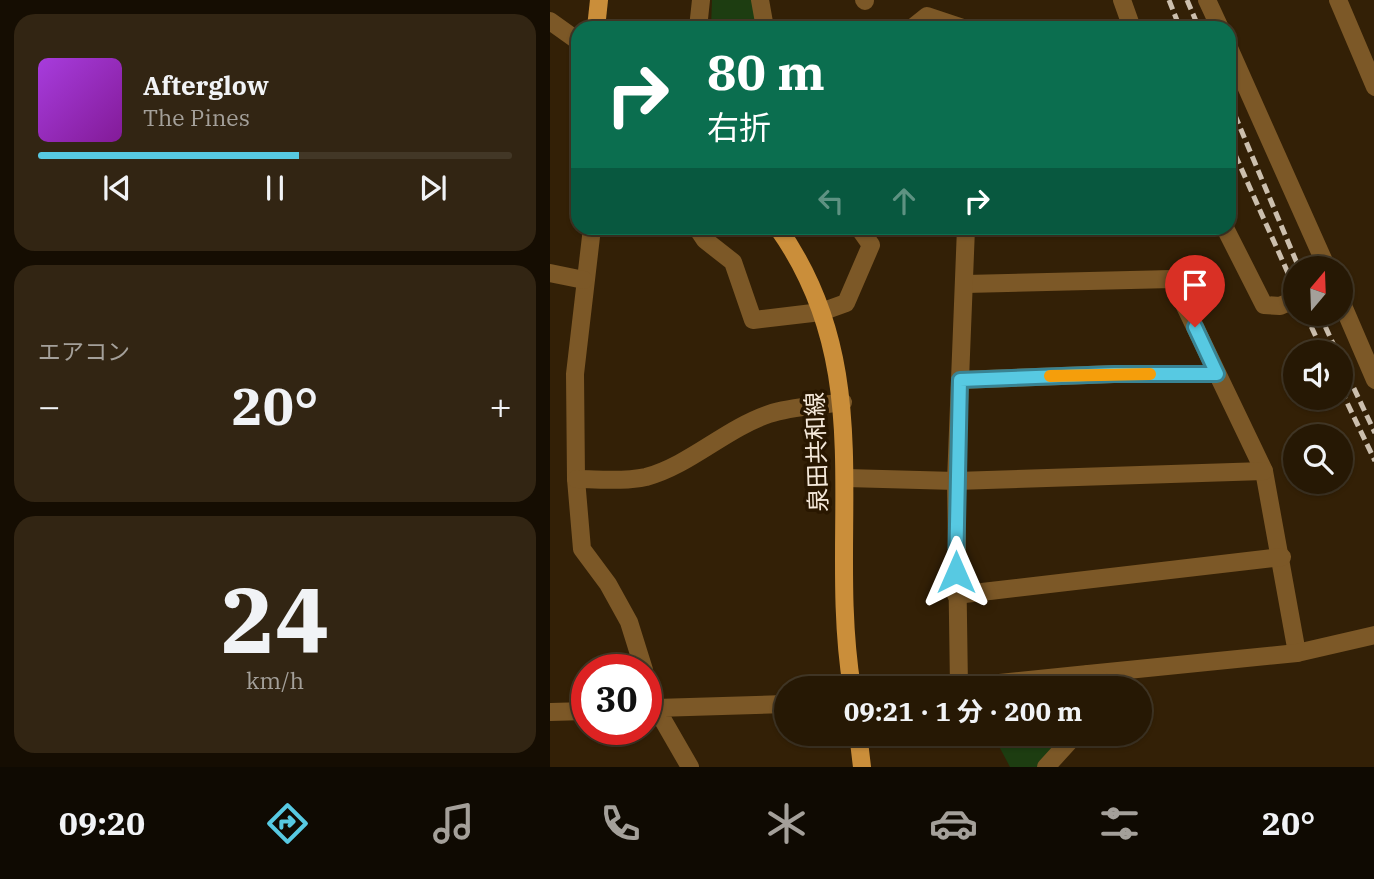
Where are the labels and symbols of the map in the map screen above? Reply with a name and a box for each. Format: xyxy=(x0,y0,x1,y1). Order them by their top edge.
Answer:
pin xyxy=(1165,255,1225,327)
north arrow xyxy=(1283,256,1353,326)
street label: 泉田共和線 xyxy=(798,392,834,513)
position arrow xyxy=(919,535,993,609)
speed limit sign: 30 xyxy=(571,654,662,745)

